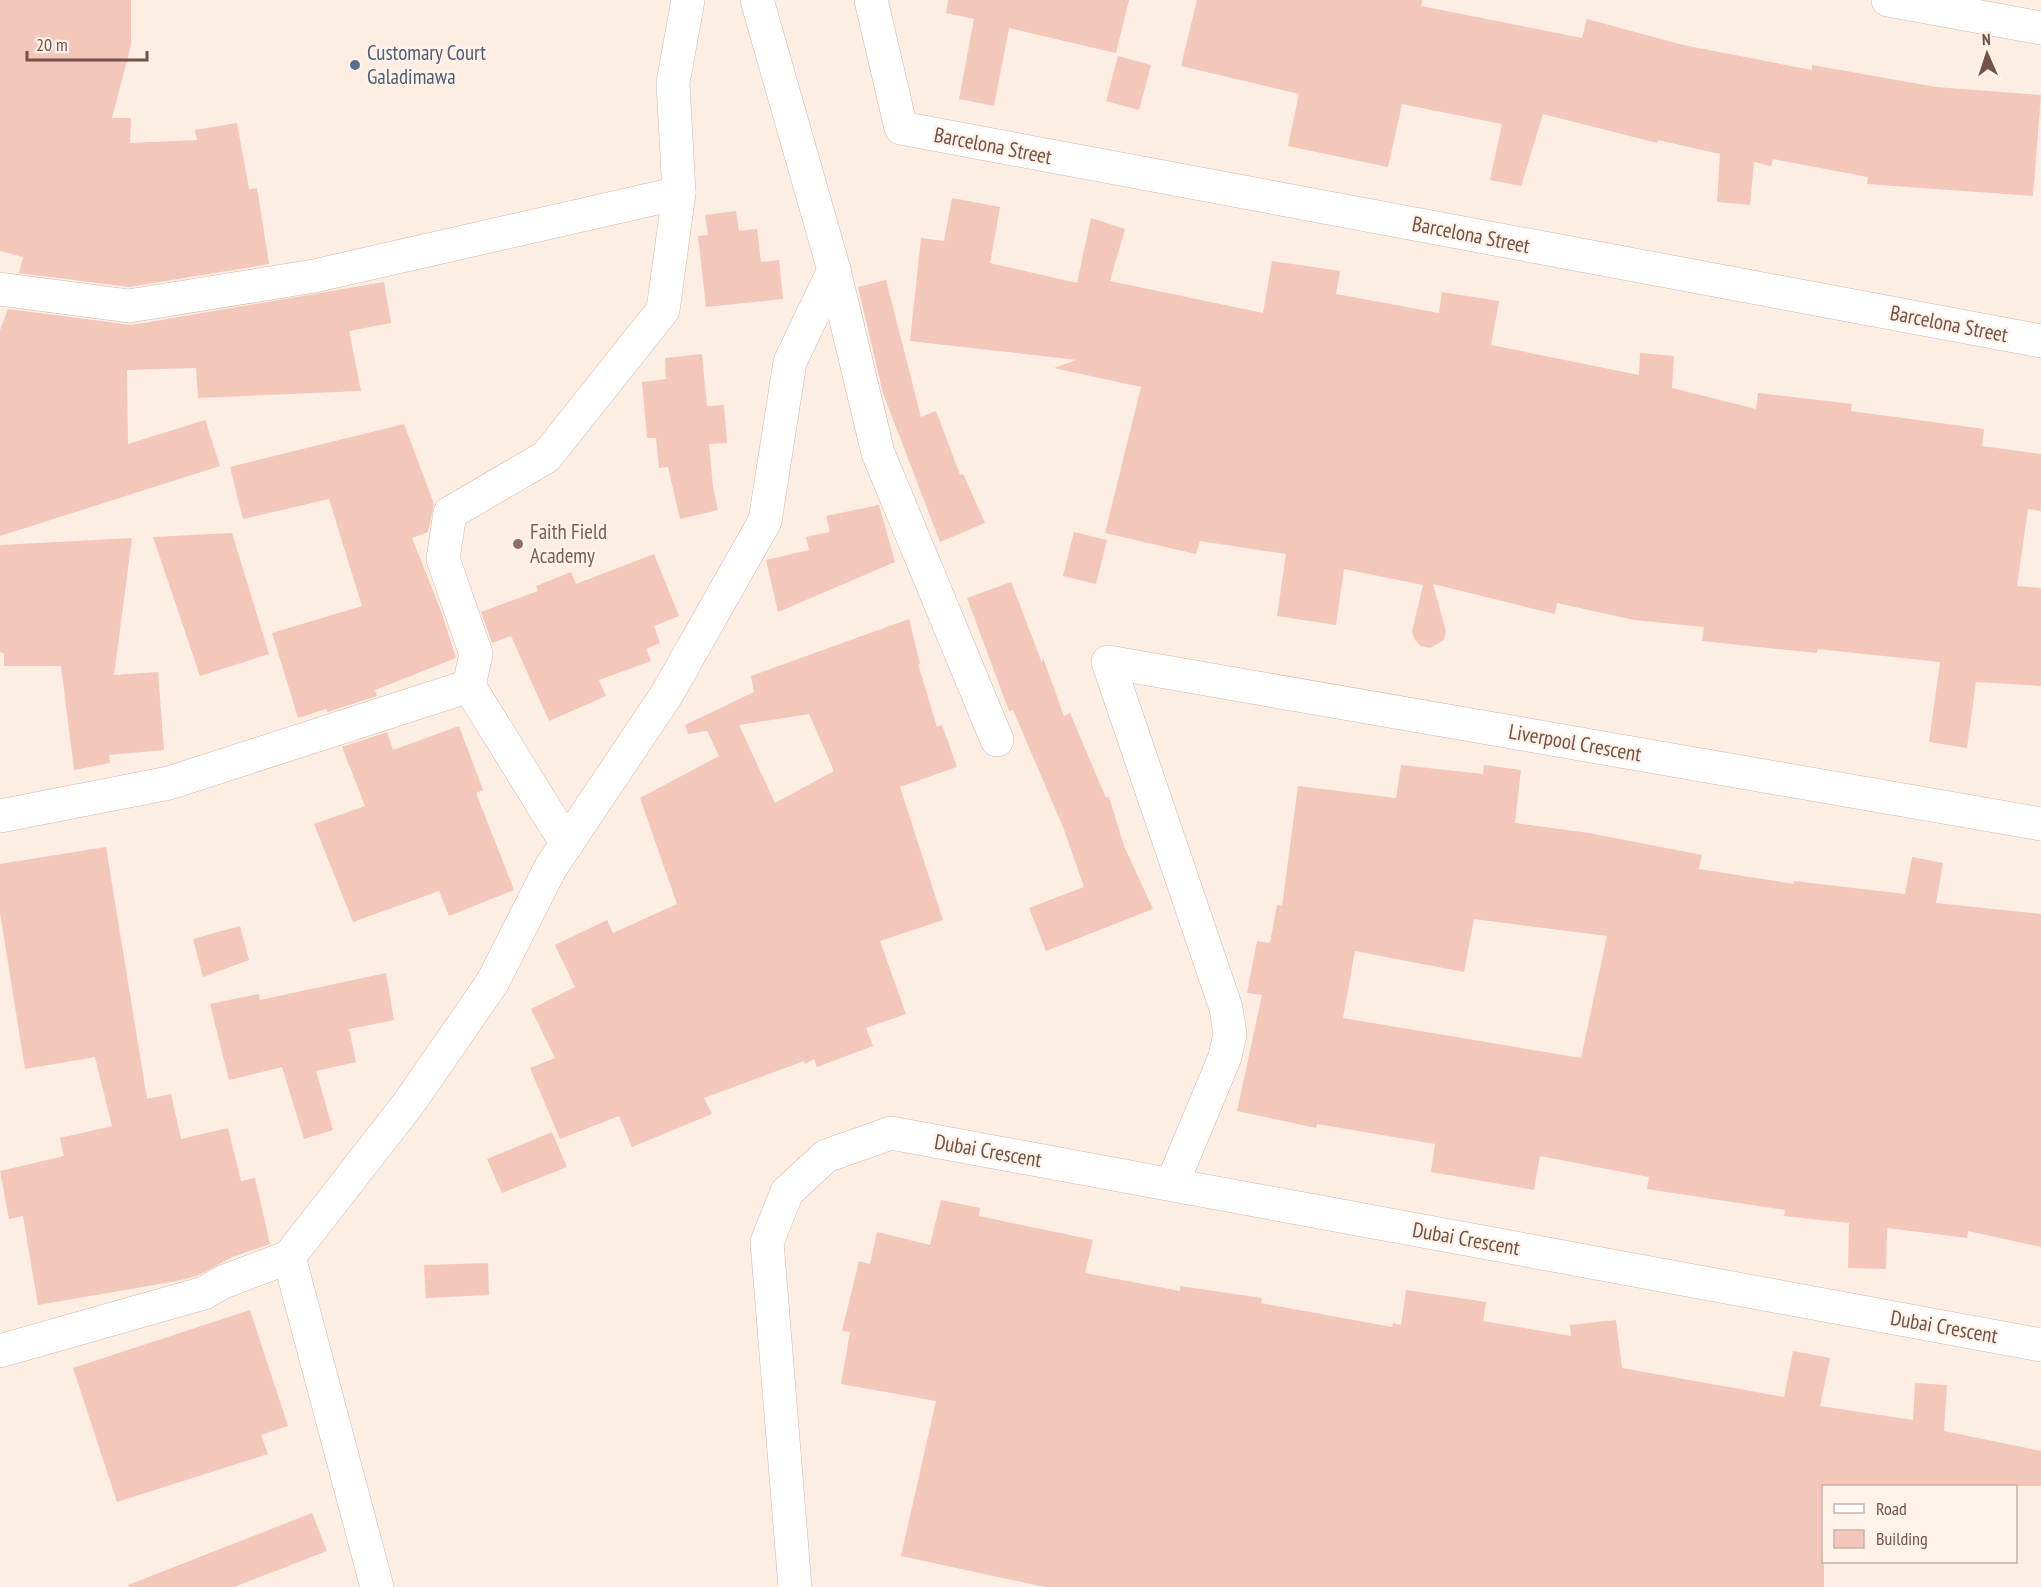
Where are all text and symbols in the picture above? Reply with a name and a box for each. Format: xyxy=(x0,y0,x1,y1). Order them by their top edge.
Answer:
scale bar xyxy=(27,24,147,62)
north arrow xyxy=(1957,24,2017,84)
text: N xyxy=(1981,29,1991,49)
text: 20 m xyxy=(36,33,68,56)
place label: Customary Court Galadimawa xyxy=(367,39,486,90)
marker: Customary Court Galadimawa xyxy=(348,58,362,72)
street label: Barcelona Street xyxy=(932,121,1054,170)
street label: Barcelona Street xyxy=(1410,210,1532,259)
street label: Barcelona Street xyxy=(1888,299,2010,348)
place label: Faith Field Academy xyxy=(530,518,607,569)
marker: Faith Field Academy xyxy=(511,537,525,551)
street label: Liverpool Crescent xyxy=(1507,718,1644,767)
street label: Dubai Crescent xyxy=(932,1128,1044,1173)
street label: Dubai Crescent xyxy=(1410,1216,1522,1261)
street label: Dubai Crescent xyxy=(1888,1304,2000,1349)
legend xyxy=(1822,1485,2017,1563)
text: Road xyxy=(1876,1497,1907,1520)
text: Building xyxy=(1876,1527,1928,1550)

